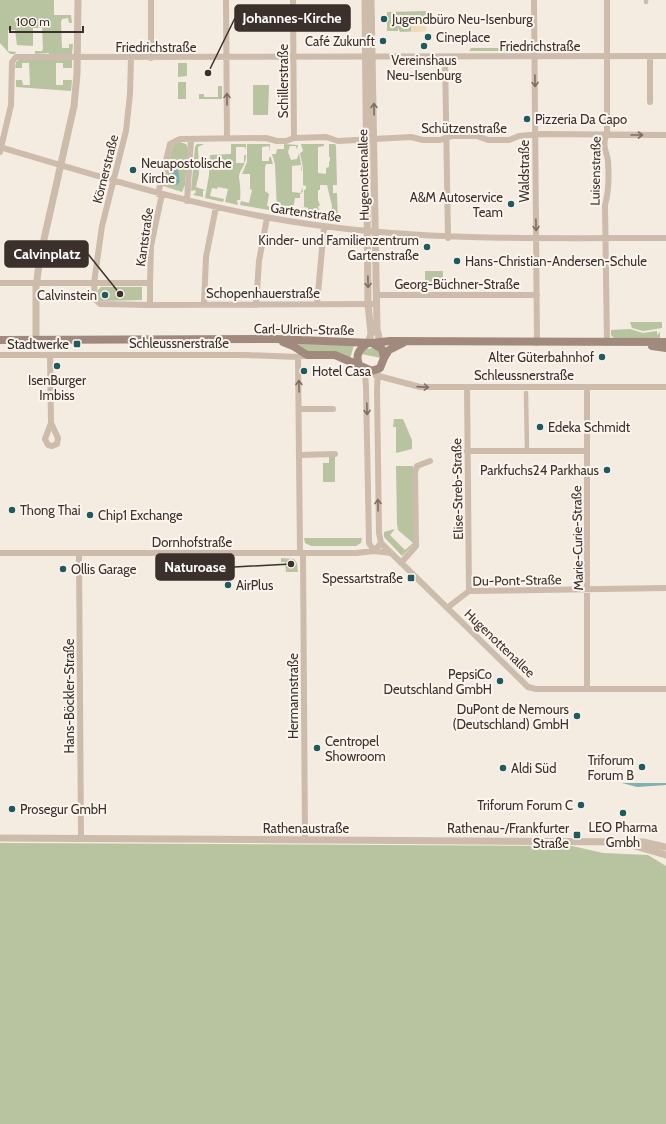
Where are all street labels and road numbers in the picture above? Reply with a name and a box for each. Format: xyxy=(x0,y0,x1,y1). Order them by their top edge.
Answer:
street label: Friedrichstraße xyxy=(500,38,581,54)
street label: Friedrichstraße xyxy=(116,39,197,55)
street label: Schillerstraße xyxy=(275,44,291,118)
street label: Schützenstraße xyxy=(421,120,507,136)
street label: Hugenottenallee xyxy=(354,129,372,221)
street label: Körnerstraße xyxy=(89,133,121,205)
street label: Luisenstraße xyxy=(586,136,604,206)
street label: Waldstraße xyxy=(516,139,532,202)
street label: Gartenstraße xyxy=(270,199,343,225)
street label: Kantstraße xyxy=(132,206,156,267)
street label: Georg-Büchner-Straße xyxy=(394,276,520,292)
street label: Schopenhauerstraße xyxy=(206,285,320,301)
street label: Carl-Ulrich-Straße xyxy=(254,320,355,338)
street label: Schleussnerstraße xyxy=(129,335,229,351)
street label: Schleussnerstraße xyxy=(474,367,574,383)
street label: Elise-Streb-Straße xyxy=(448,438,466,540)
street label: Marie-Curie-Straße xyxy=(568,485,586,591)
street label: Dornhofstraße xyxy=(152,534,233,550)
street label: Du-Pont-Straße xyxy=(472,571,562,589)
street label: Hugenottenallee xyxy=(462,605,539,681)
street label: Hans-Böckler-Straße xyxy=(61,638,77,754)
street label: Hermannstraße xyxy=(285,653,301,739)
street label: Rathenaustraße xyxy=(263,820,350,836)

